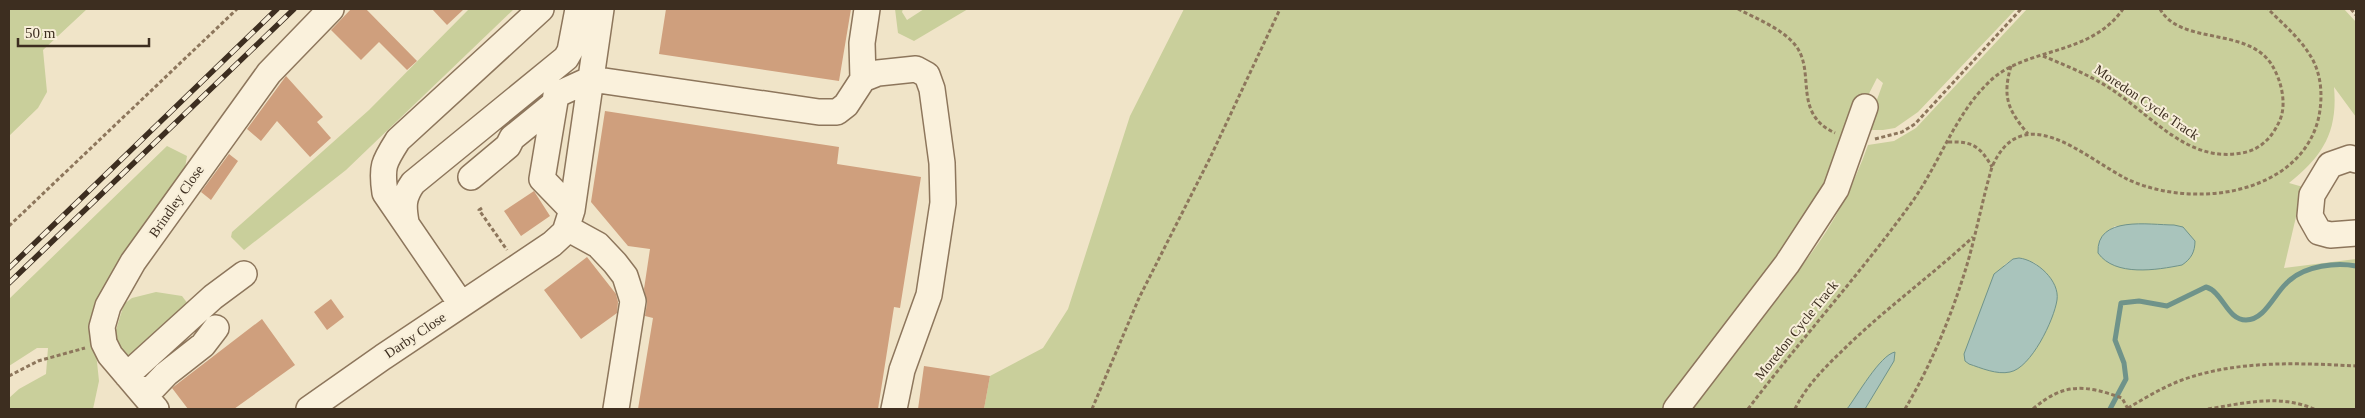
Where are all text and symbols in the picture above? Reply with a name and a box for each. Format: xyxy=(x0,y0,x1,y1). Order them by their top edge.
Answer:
scale bar xyxy=(18,15,149,47)
text: 50 m xyxy=(25,25,56,41)
street label: Moredon Cycle Track xyxy=(2092,62,2202,143)
street label: Brindley Close xyxy=(146,162,207,240)
street label: Moredon Cycle Track xyxy=(1752,278,1841,383)
street label: Darby Close xyxy=(382,310,449,361)

